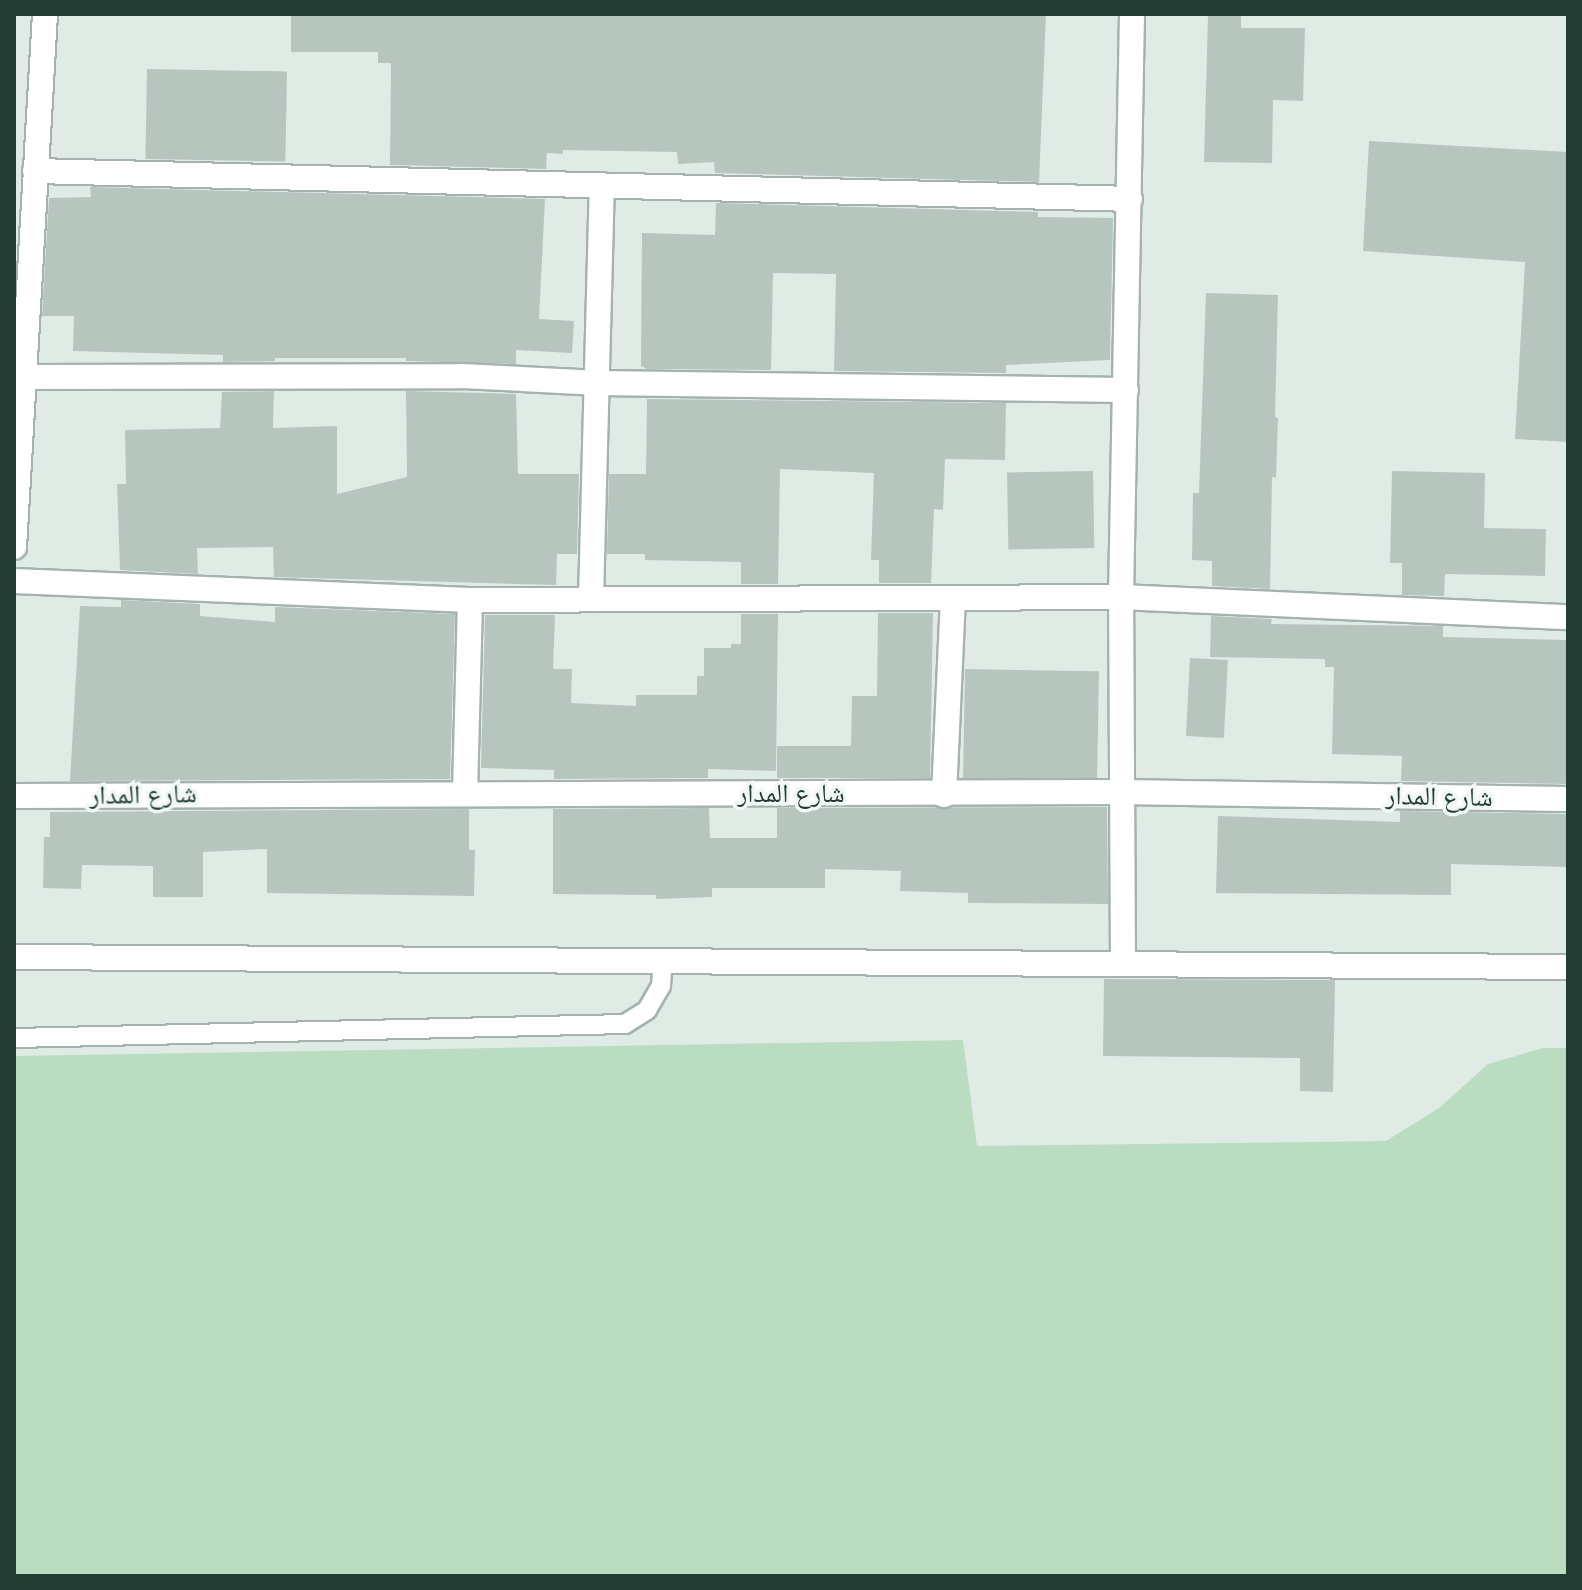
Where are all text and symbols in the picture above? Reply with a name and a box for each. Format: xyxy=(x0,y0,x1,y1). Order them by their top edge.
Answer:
street label: شارع المدار xyxy=(89,778,197,812)
street label: شارع المدار xyxy=(737,778,845,810)
street label: شارع المدار xyxy=(1385,780,1493,814)

